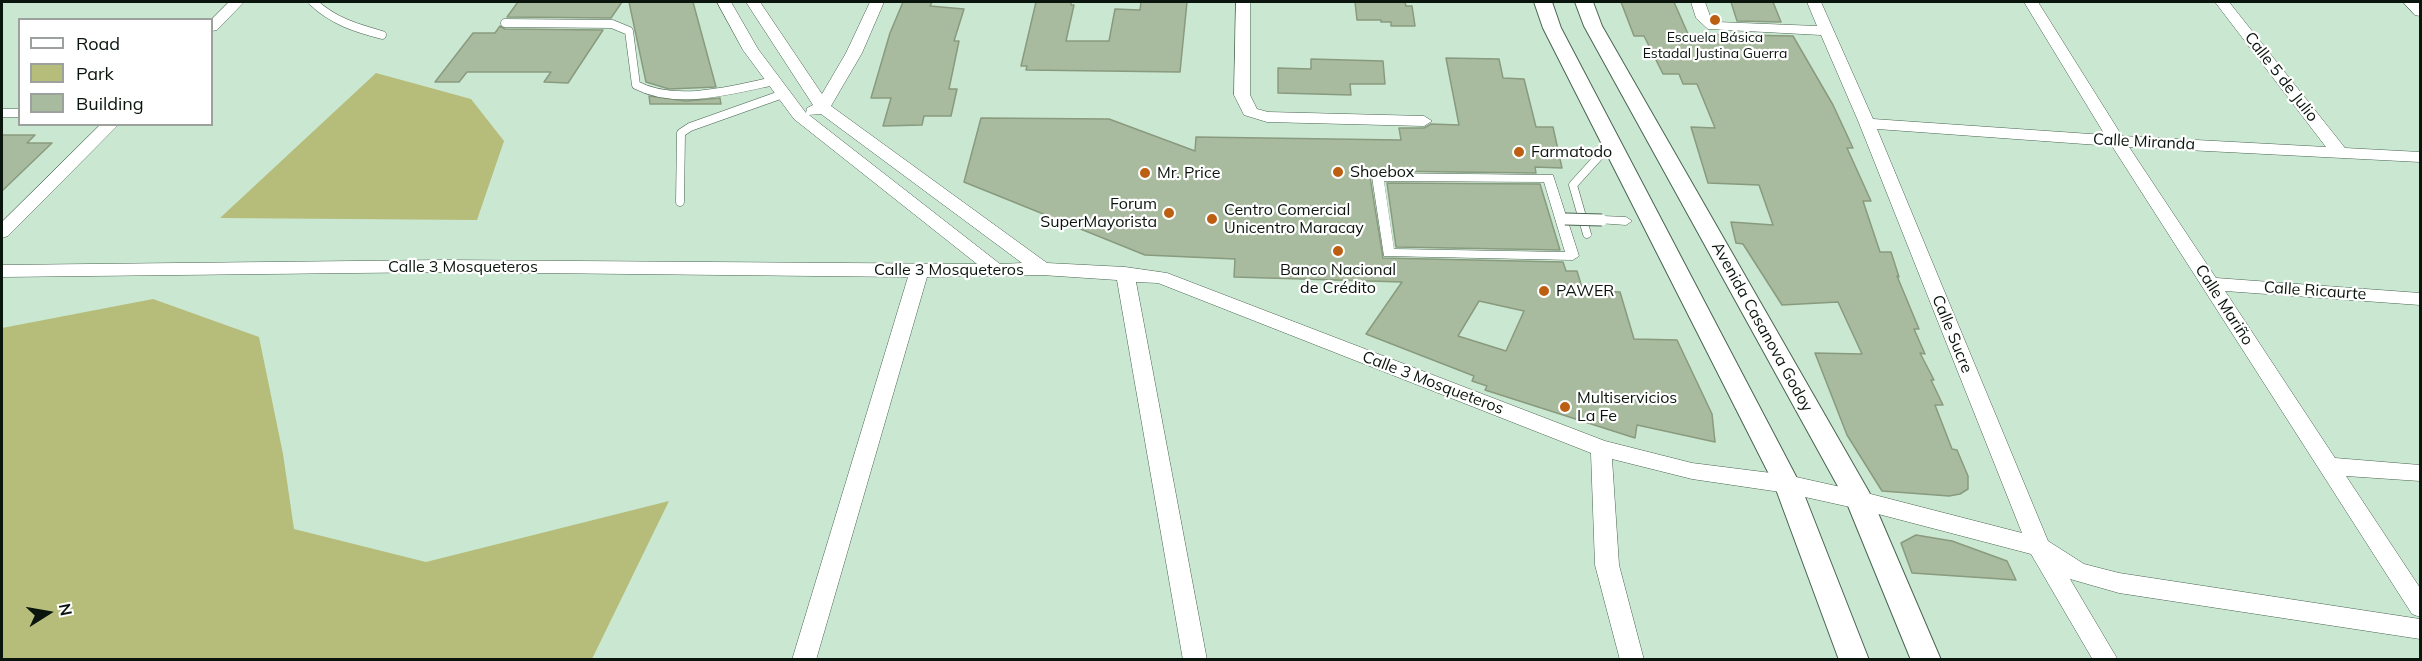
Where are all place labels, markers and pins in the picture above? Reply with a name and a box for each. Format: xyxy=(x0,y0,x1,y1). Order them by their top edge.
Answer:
marker: Escuela Básica Estadal Justina Guerra xyxy=(1708,13,1722,27)
place label: Escuela Básica Estadal Justina Guerra xyxy=(1643,30,1787,62)
place label: Farmatodo xyxy=(1531,142,1612,162)
marker: Farmatodo xyxy=(1512,145,1526,159)
place label: Shoebox xyxy=(1350,162,1414,182)
place label: Mr. Price xyxy=(1157,163,1220,183)
marker: Shoebox xyxy=(1331,165,1345,179)
marker: Mr. Price xyxy=(1138,166,1152,180)
place label: Forum SuperMayorista xyxy=(1040,194,1157,232)
place label: Centro Comercial Unicentro Maracay xyxy=(1224,200,1364,238)
marker: Forum SuperMayorista xyxy=(1162,206,1176,220)
marker: Centro Comercial Unicentro Maracay xyxy=(1205,212,1219,226)
marker: Banco Nacional de Crédito xyxy=(1331,244,1345,258)
place label: Banco Nacional de Crédito xyxy=(1280,260,1396,298)
place label: PAWER xyxy=(1556,281,1614,301)
marker: PAWER xyxy=(1537,284,1551,298)
place label: Multiservicios La Fe xyxy=(1577,388,1677,426)
marker: Multiservicios La Fe xyxy=(1558,400,1572,414)

